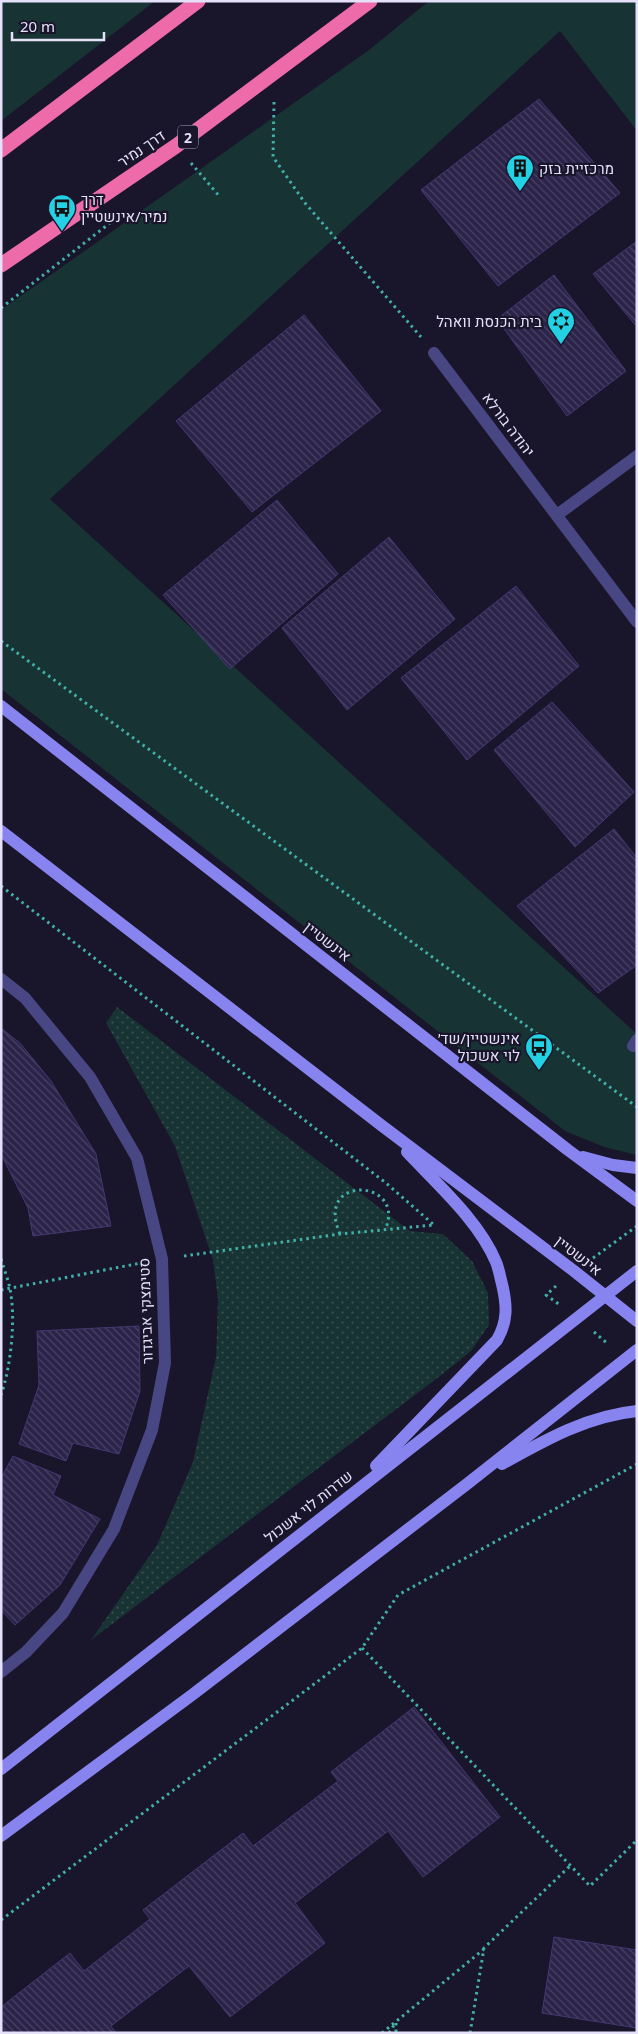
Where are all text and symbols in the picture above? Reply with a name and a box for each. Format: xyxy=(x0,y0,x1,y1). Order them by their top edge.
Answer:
scale bar xyxy=(12,10,105,42)
text: 20 m xyxy=(20,16,55,36)
street label: דרך נמיר xyxy=(113,125,169,171)
road number: 2 xyxy=(178,125,198,148)
building icon: מרכזיית בזק xyxy=(505,153,535,192)
place label: מרכזיית בזק xyxy=(539,158,614,178)
place label: דרך נמיר/אינשטיין xyxy=(81,189,168,226)
bus stop icon: דרך נמיר/אינשטיין xyxy=(47,193,77,232)
synagogue icon: בית הכנסת וואהל xyxy=(546,306,576,345)
place label: בית הכנסת וואהל xyxy=(436,311,542,331)
street label: יהודה בורלא xyxy=(478,388,540,460)
street label: אינשטיין xyxy=(301,916,355,966)
place label: אינשטיין/שד׳ לוי אשכול xyxy=(438,1028,520,1065)
bus stop icon: אינשטיין/שד׳ לוי אשכול xyxy=(524,1032,554,1071)
street label: אינשטיין xyxy=(552,1230,606,1280)
street label: סטימצקי אביגדור xyxy=(133,1258,157,1364)
street label: שדרות לוי אשכול xyxy=(260,1465,356,1547)

